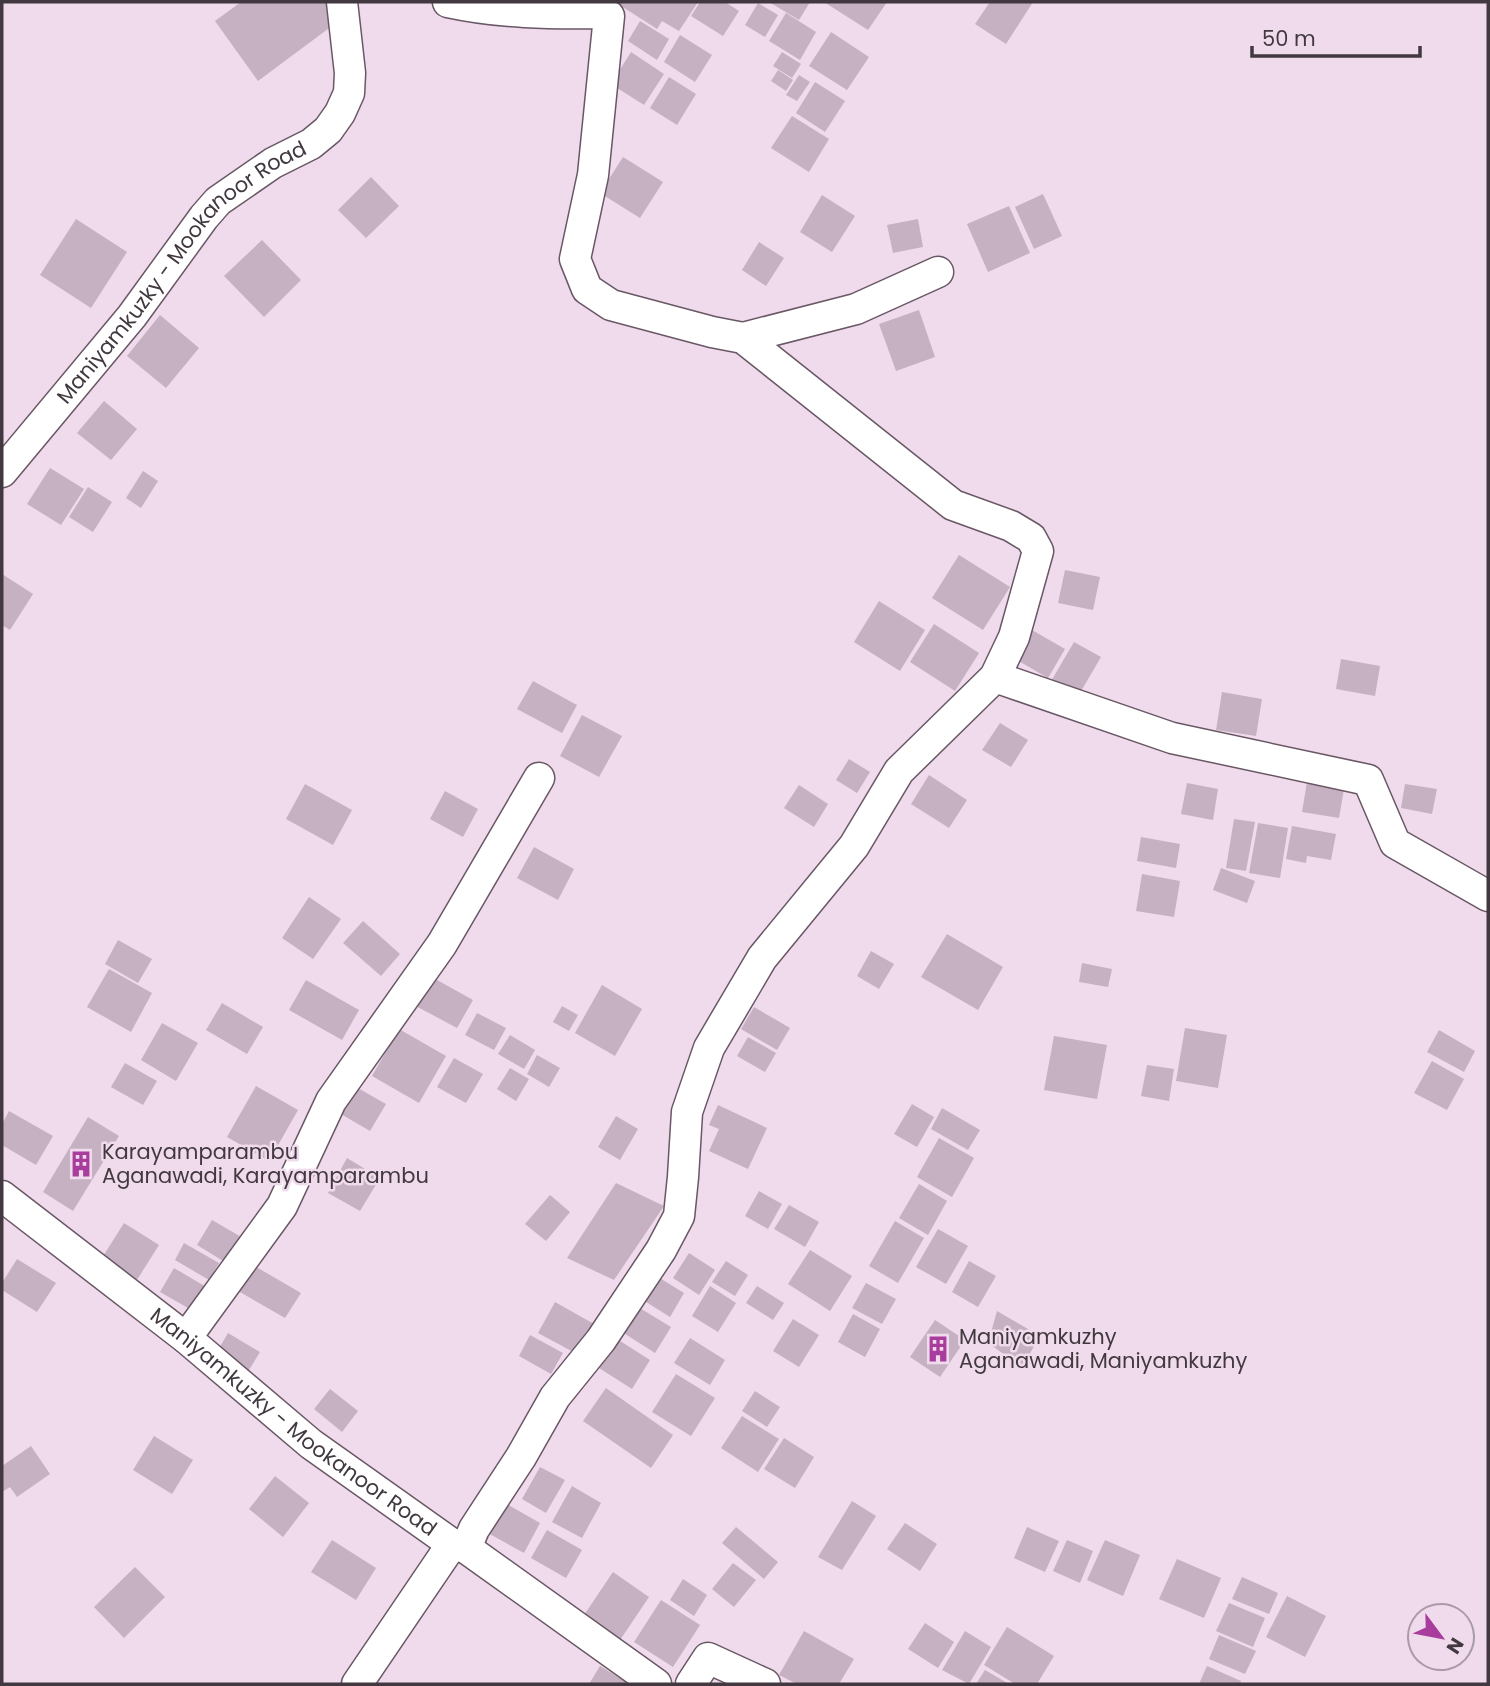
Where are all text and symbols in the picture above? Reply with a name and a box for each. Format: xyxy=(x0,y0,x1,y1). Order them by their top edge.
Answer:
scale bar xyxy=(1252,14,1420,58)
text: 50 m xyxy=(1262,24,1316,53)
street label: Maniyamkuzky - Mookanoor Road xyxy=(50,134,311,410)
place label: Karayamparambu Aganawadi, Karayamparambu xyxy=(102,1137,429,1190)
building icon: Karayamparambu Aganawadi, Karayamparambu xyxy=(66,1149,96,1179)
street label: Maniyamkuzky - Mookanoor Road xyxy=(145,1301,443,1543)
place label: Maniyamkuzhy Aganawadi, Maniyamkuzhy xyxy=(959,1322,1248,1375)
building icon: Maniyamkuzhy Aganawadi, Maniyamkuzhy xyxy=(923,1334,953,1364)
north arrow xyxy=(1406,1602,1476,1672)
text: N xyxy=(1440,1633,1470,1659)

